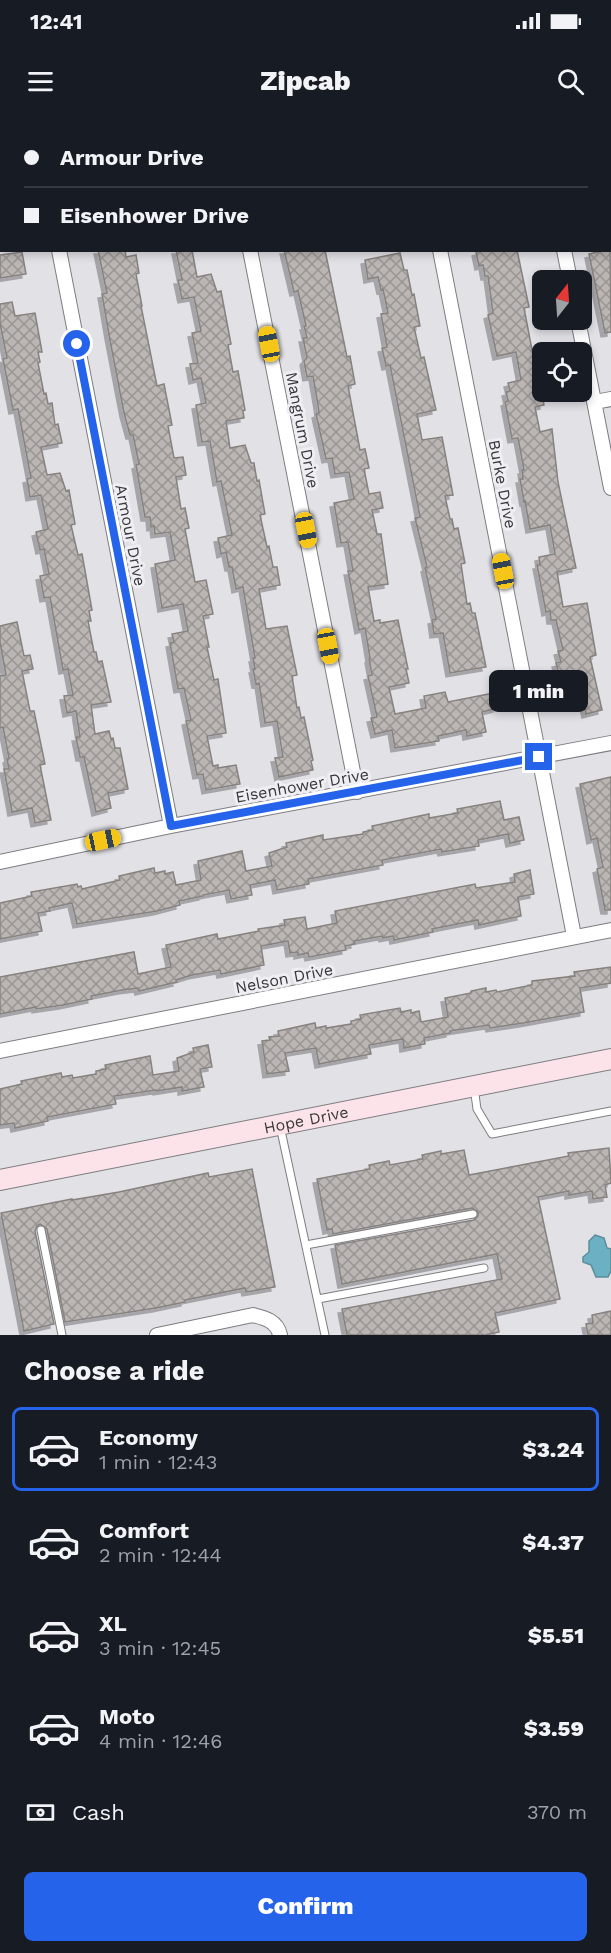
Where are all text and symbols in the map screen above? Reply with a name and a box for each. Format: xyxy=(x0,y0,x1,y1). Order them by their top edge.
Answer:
text: 12:41 xyxy=(30,9,82,34)
icon: menu xyxy=(24,65,57,98)
text: Zipcab xyxy=(260,65,351,97)
icon: search xyxy=(554,65,587,98)
text: Armour Drive xyxy=(60,145,204,170)
text: Eisenhower Drive xyxy=(60,203,249,228)
north arrow xyxy=(532,270,592,330)
map controls xyxy=(532,270,592,402)
car xyxy=(257,325,281,363)
route start xyxy=(63,330,90,357)
button: locate xyxy=(532,342,592,402)
street label: Mangrum Drive xyxy=(282,370,323,490)
street label: Burke Drive xyxy=(485,438,520,530)
street label: Armour Drive xyxy=(111,483,150,588)
car xyxy=(294,511,318,549)
car xyxy=(491,552,515,590)
car xyxy=(316,627,340,665)
callout: 1 min xyxy=(490,670,588,712)
text: 1 min xyxy=(513,679,564,703)
route end xyxy=(525,743,552,770)
street label: Eisenhower Drive xyxy=(234,764,370,807)
car xyxy=(84,827,122,853)
street label: Nelson Drive xyxy=(234,960,334,997)
street label: Hope Drive xyxy=(262,1102,350,1138)
text: Choose a ride xyxy=(24,1355,204,1387)
icon: car xyxy=(27,1422,81,1476)
text: Economy xyxy=(99,1425,198,1450)
text: $3.24 xyxy=(522,1437,584,1462)
text: 1 min · 12:43 xyxy=(99,1450,217,1474)
icon: car xyxy=(27,1515,81,1569)
text: Comfort xyxy=(99,1518,189,1543)
text: $4.37 xyxy=(522,1530,584,1555)
text: 2 min · 12:44 xyxy=(99,1543,222,1567)
icon: car xyxy=(27,1608,81,1662)
text: XL xyxy=(99,1611,127,1636)
text: $5.51 xyxy=(528,1623,584,1648)
text: 3 min · 12:45 xyxy=(99,1636,221,1660)
icon: car xyxy=(27,1701,81,1755)
text: Moto xyxy=(99,1704,155,1729)
text: $3.59 xyxy=(524,1716,584,1741)
text: 4 min · 12:46 xyxy=(99,1729,222,1753)
icon: cash xyxy=(24,1796,57,1829)
text: Cash xyxy=(72,1800,125,1825)
text: 370 m xyxy=(527,1800,587,1824)
button: Confirm xyxy=(24,1872,587,1941)

